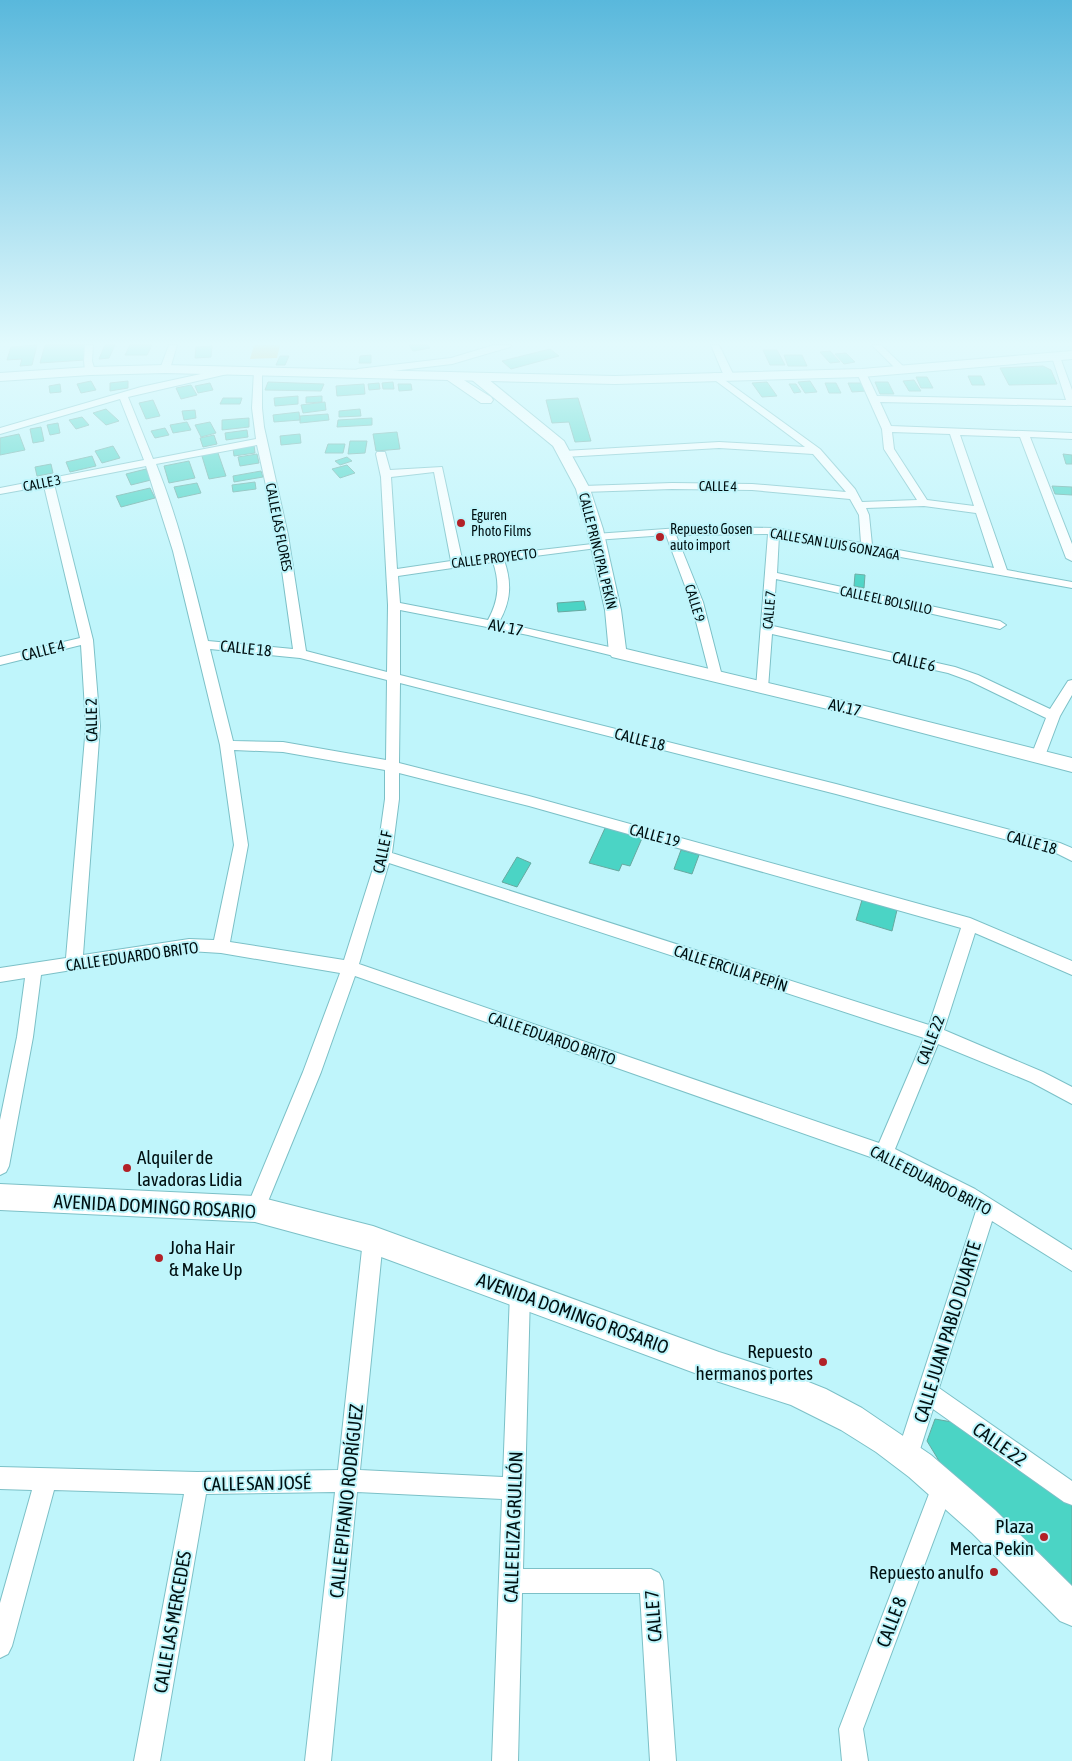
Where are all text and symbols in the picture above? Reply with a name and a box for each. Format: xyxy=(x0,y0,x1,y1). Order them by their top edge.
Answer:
street label: CALLE 3 xyxy=(22,471,62,495)
street label: CALLE 4 xyxy=(699,478,738,494)
street label: CALLE LAS FLORES xyxy=(263,481,295,573)
street label: CALLE PRINCIPAL PEKÍN xyxy=(576,491,620,611)
place label: Eguren Photo Films xyxy=(471,507,531,539)
marker: Eguren Photo Films xyxy=(455,517,467,529)
place label: Repuesto Gosen auto import xyxy=(670,521,753,553)
street label: CALLE SAN LUIS GONZAGA xyxy=(769,525,901,563)
marker: Repuesto Gosen auto import xyxy=(654,531,666,543)
street label: CALLE PROYECTO xyxy=(450,545,538,571)
street label: CALLE 9 xyxy=(682,582,708,624)
street label: CALLE EL BOLSILLO xyxy=(839,582,933,618)
street label: CALLE 7 xyxy=(759,590,779,630)
street label: AV. 17 xyxy=(487,615,525,639)
street label: CALLE 4 xyxy=(19,636,67,664)
street label: CALLE 18 xyxy=(219,636,273,660)
street label: CALLE 6 xyxy=(891,647,937,675)
street label: AV.17 xyxy=(827,695,863,719)
street label: CALLE 2 xyxy=(82,698,100,742)
street label: CALLE 18 xyxy=(613,724,667,754)
street label: CALLE 19 xyxy=(628,820,682,850)
street label: CALLE 18 xyxy=(1005,826,1059,858)
street label: CALLE F xyxy=(369,829,395,875)
street label: CALLE EDUARDO BRITO xyxy=(65,938,199,974)
street label: CALLE ERCILIA PEPÍN xyxy=(672,941,790,995)
street label: CALLE EDUARDO BRITO xyxy=(486,1008,618,1068)
street label: CALLE 22 xyxy=(912,1013,948,1067)
street label: CALLE EDUARDO BRITO xyxy=(867,1142,995,1218)
place label: Alquiler de lavadoras Lidia xyxy=(137,1146,243,1190)
marker: Alquiler de lavadoras Lidia xyxy=(121,1162,133,1174)
street label: AVENIDA DOMINGO ROSARIO xyxy=(53,1190,257,1222)
place label: Joha Hair & Make Up xyxy=(169,1236,242,1280)
street label: CALLE JUAN PABLO DUARTE xyxy=(909,1239,985,1425)
marker: Joha Hair & Make Up xyxy=(153,1252,165,1264)
street label: AVENIDA DOMINGO ROSARIO xyxy=(474,1268,672,1358)
place label: Repuesto hermanos portes xyxy=(696,1340,813,1384)
marker: Repuesto hermanos portes xyxy=(817,1356,829,1368)
street label: CALLE EPIFANIO RODRÍGUEZ xyxy=(325,1402,367,1599)
street label: CALLE 22 xyxy=(969,1417,1031,1471)
street label: CALLE ELIZA GRULLÓN xyxy=(499,1451,527,1603)
street label: CALLE SAN JOSÉ xyxy=(203,1471,311,1495)
place label: Plaza Merca Pekin xyxy=(949,1515,1034,1559)
marker: Plaza Merca Pekin xyxy=(1038,1531,1050,1543)
street label: CALLE LAS MERCEDES xyxy=(149,1549,195,1695)
place label: Repuesto anulfo xyxy=(869,1561,984,1583)
marker: Repuesto anulfo xyxy=(988,1566,1000,1578)
street label: CALLE 7 xyxy=(640,1589,666,1643)
street label: CALLE 8 xyxy=(871,1594,911,1650)

